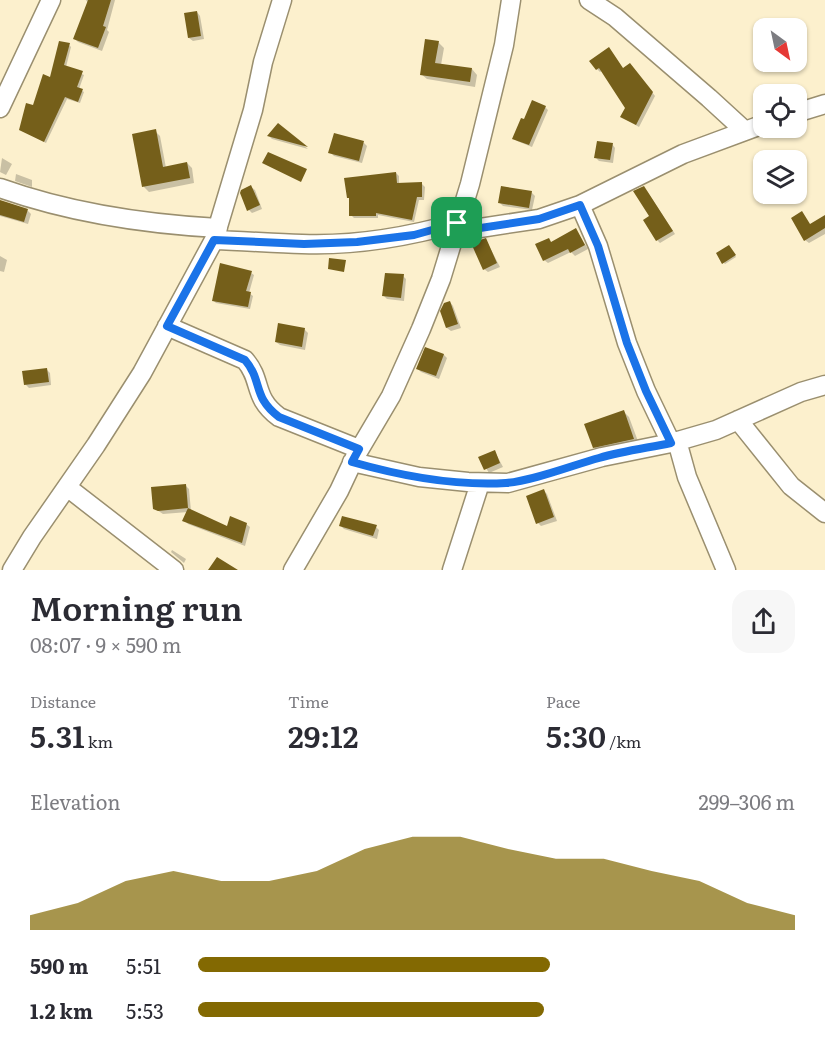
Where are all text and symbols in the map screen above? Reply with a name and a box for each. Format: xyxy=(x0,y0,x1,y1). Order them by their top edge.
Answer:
north arrow xyxy=(753,18,807,72)
map controls xyxy=(753,18,807,204)
button: locate xyxy=(753,84,807,138)
button: layers xyxy=(753,150,807,204)
pin xyxy=(431,197,482,248)
icon: arrive xyxy=(440,206,473,239)
text: Morning run xyxy=(30,582,243,631)
button: share xyxy=(732,590,795,653)
text: 08:07 · 9 × 590 m xyxy=(30,629,181,659)
text: Distance xyxy=(30,689,96,713)
text: Time xyxy=(288,689,329,713)
text: Pace xyxy=(546,689,580,713)
text: 5.31 xyxy=(30,713,85,757)
text: 29:12 xyxy=(288,713,358,757)
text: 5:30 xyxy=(546,713,606,757)
text: km xyxy=(85,729,113,753)
text: /km xyxy=(606,729,641,753)
text: Elevation xyxy=(30,786,120,816)
text: 299–306 m xyxy=(699,786,795,816)
text: 590 m xyxy=(30,950,88,980)
text: 5:51 xyxy=(126,950,161,980)
text: 1.2 km xyxy=(30,995,93,1025)
text: 5:53 xyxy=(126,995,164,1025)

